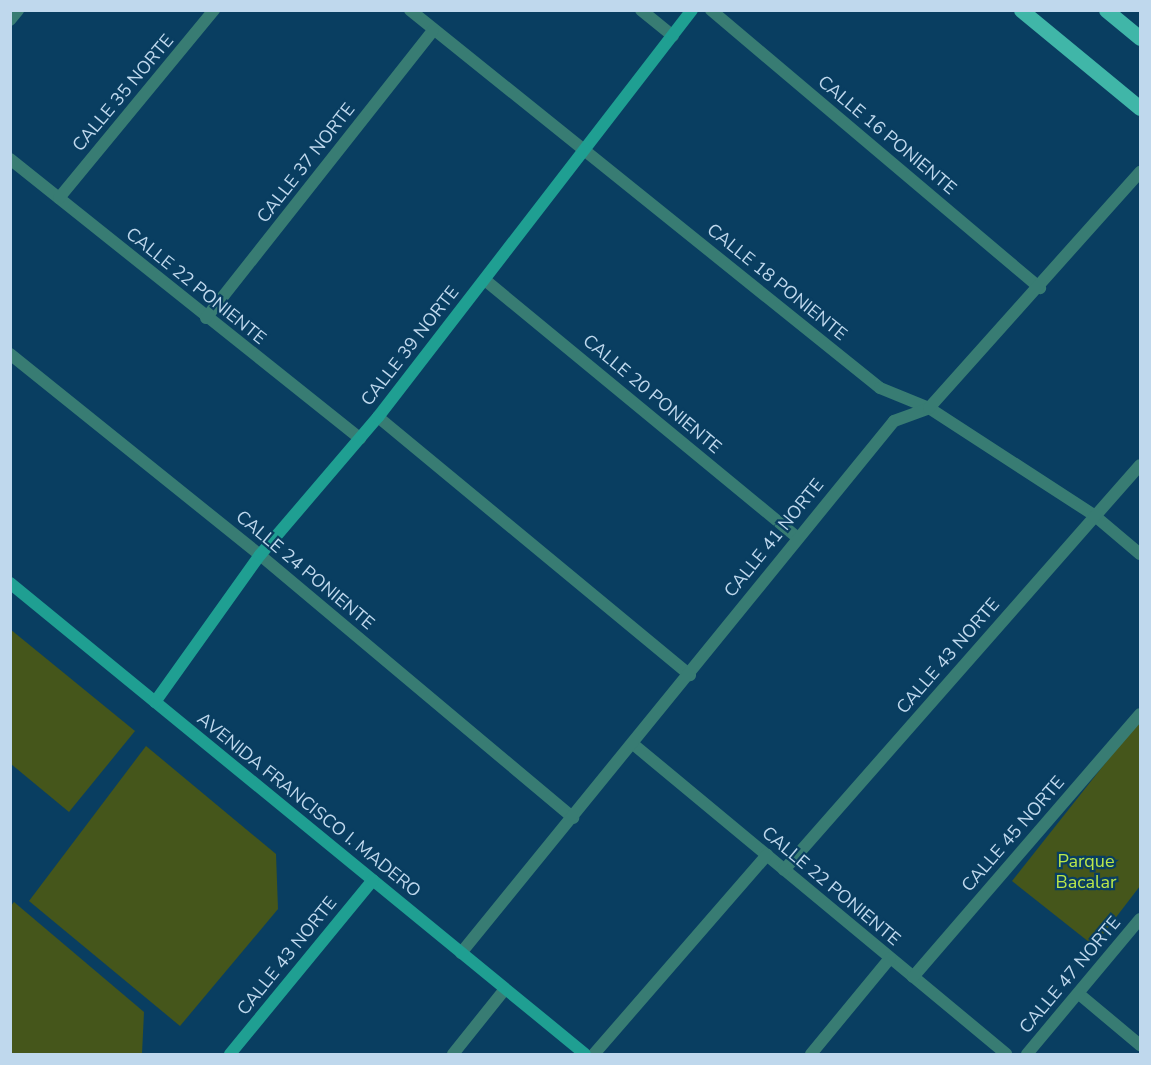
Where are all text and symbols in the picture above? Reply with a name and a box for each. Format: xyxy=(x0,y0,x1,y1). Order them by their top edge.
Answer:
street label: CALLE 35 NORTE xyxy=(68,30,178,156)
street label: CALLE 16 PONIENTE xyxy=(813,71,961,199)
street label: CALLE 37 NORTE xyxy=(253,99,359,227)
street label: CALLE 18 PONIENTE xyxy=(703,219,851,345)
street label: CALLE 22 PONIENTE xyxy=(122,223,270,349)
street label: CALLE 39 NORTE xyxy=(357,282,463,410)
street label: CALLE 20 PONIENTE xyxy=(578,330,726,458)
street label: CALLE 41 NORTE xyxy=(720,474,828,602)
street label: CALLE 24 PONIENTE xyxy=(231,506,379,634)
street label: CALLE 43 NORTE xyxy=(892,594,1004,718)
street label: AVENIDA FRANCISCO I. MADERO xyxy=(193,708,425,902)
street label: CALLE 45 NORTE xyxy=(957,772,1069,896)
street label: CALLE 22 PONIENTE xyxy=(757,822,905,950)
park label: Parque Bacalar xyxy=(1056,851,1116,894)
street label: CALLE 43 NORTE xyxy=(233,892,341,1020)
street label: CALLE 47 NORTE xyxy=(1015,912,1125,1038)

